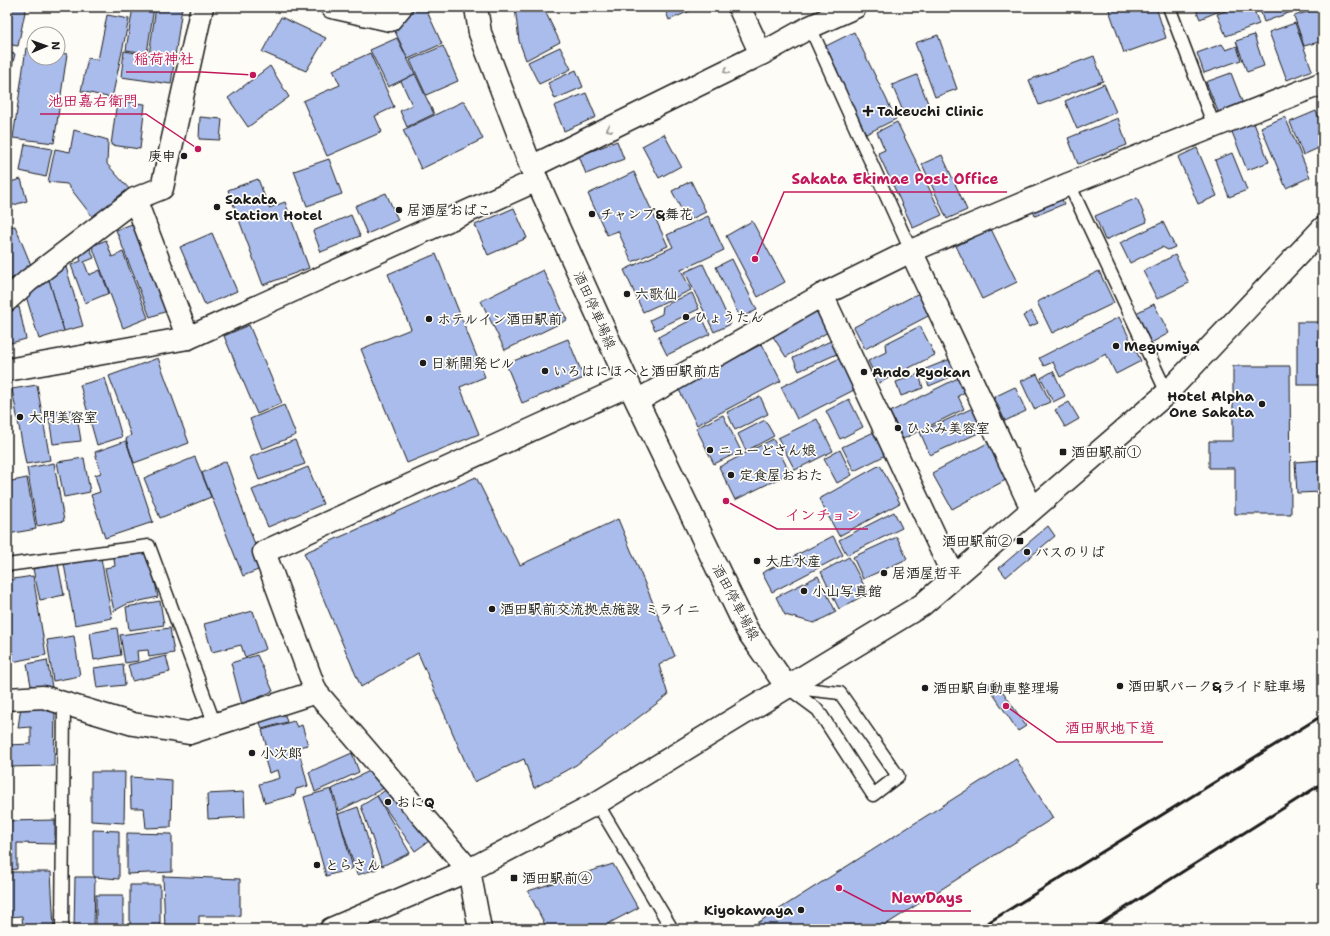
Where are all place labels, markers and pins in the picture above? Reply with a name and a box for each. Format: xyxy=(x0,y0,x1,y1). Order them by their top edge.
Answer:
callout: 稲荷神社 xyxy=(126,45,202,72)
callout: 池田嘉右衛門 xyxy=(40,87,146,114)
place label: Takeuchi Clinic xyxy=(877,102,984,120)
marker: Takeuchi Clinic xyxy=(862,105,874,117)
place label: 庚申 xyxy=(148,147,176,165)
marker: 庚申 xyxy=(179,151,189,161)
callout: Sakata Ekimae Post Office xyxy=(784,165,1007,192)
place label: Sakata Station Hotel xyxy=(225,190,322,224)
place label: 居酒屋おばこ xyxy=(407,201,491,219)
marker: Sakata Station Hotel xyxy=(212,202,222,212)
marker: 居酒屋おばこ xyxy=(394,205,404,215)
place label: チャンプ&舞花 xyxy=(600,205,693,223)
marker: チャンプ&舞花 xyxy=(587,209,597,219)
place label: 六歌仙 xyxy=(635,285,677,303)
marker: 六歌仙 xyxy=(622,289,632,299)
place label: ひょうたん xyxy=(694,308,764,326)
place label: ホテルイン酒田駅前 xyxy=(437,310,562,328)
marker: ひょうたん xyxy=(681,312,691,322)
marker: ホテルイン酒田駅前 xyxy=(424,314,434,324)
place label: Megumiya xyxy=(1124,337,1200,355)
marker: Megumiya xyxy=(1111,341,1121,351)
place label: 日新開発ビル xyxy=(431,354,515,372)
marker: 日新開発ビル xyxy=(418,358,428,368)
place label: いろはにほへと酒田駅前店 xyxy=(553,362,721,380)
place label: Ando Ryokan xyxy=(872,363,971,381)
marker: いろはにほへと酒田駅前店 xyxy=(540,366,550,376)
marker: Ando Ryokan xyxy=(859,367,869,377)
place label: Hotel Alpha One Sakata xyxy=(1167,387,1254,421)
marker: Hotel Alpha One Sakata xyxy=(1257,399,1267,409)
place label: 大門美容室 xyxy=(28,408,98,426)
marker: 大門美容室 xyxy=(15,412,25,422)
place label: ひふみ美容室 xyxy=(906,419,990,437)
marker: ひふみ美容室 xyxy=(893,423,903,433)
place label: ニューどさん娘 xyxy=(718,441,817,459)
place label: 酒田駅前① xyxy=(1071,443,1141,461)
marker: ニューどさん娘 xyxy=(705,445,715,455)
marker: 酒田駅前① xyxy=(1058,447,1068,457)
place label: 定食屋おおた xyxy=(739,466,823,484)
marker: 定食屋おおた xyxy=(726,470,736,480)
callout: インチョン xyxy=(777,502,868,529)
place label: 酒田駅前② xyxy=(942,532,1012,550)
marker: 酒田駅前② xyxy=(1015,536,1025,546)
place label: バスのりば xyxy=(1035,543,1105,561)
marker: バスのりば xyxy=(1022,547,1032,557)
place label: 大庄水産 xyxy=(765,552,821,570)
marker: 大庄水産 xyxy=(752,556,762,566)
place label: 居酒屋哲平 xyxy=(892,564,962,582)
marker: 居酒屋哲平 xyxy=(879,568,889,578)
place label: 小山写真館 xyxy=(812,582,882,600)
marker: 小山写真館 xyxy=(799,586,809,596)
place label: 酒田駅前交流拠点施設 ミライニ xyxy=(500,600,701,618)
marker: 酒田駅前交流拠点施設 ミライニ xyxy=(487,604,497,614)
place label: 酒田駅パーク&ライド駐車場 xyxy=(1128,677,1305,695)
place label: 酒田駅自動車整理場 xyxy=(933,679,1059,697)
marker: 酒田駅パーク&ライド駐車場 xyxy=(1115,681,1125,691)
marker: 酒田駅自動車整理場 xyxy=(920,683,930,693)
callout: 酒田駅地下道 xyxy=(1057,715,1163,742)
place label: 小次郎 xyxy=(260,744,302,762)
marker: 小次郎 xyxy=(247,748,257,758)
place label: おにQ xyxy=(396,793,435,811)
marker: おにQ xyxy=(383,797,393,807)
place label: とらさん xyxy=(325,856,381,874)
marker: とらさん xyxy=(312,860,322,870)
place label: 酒田駅前④ xyxy=(522,869,592,887)
marker: 酒田駅前④ xyxy=(509,873,519,883)
callout: NewDays xyxy=(883,884,971,911)
place label: Kiyokawaya xyxy=(704,901,793,919)
marker: Kiyokawaya xyxy=(796,905,806,915)

